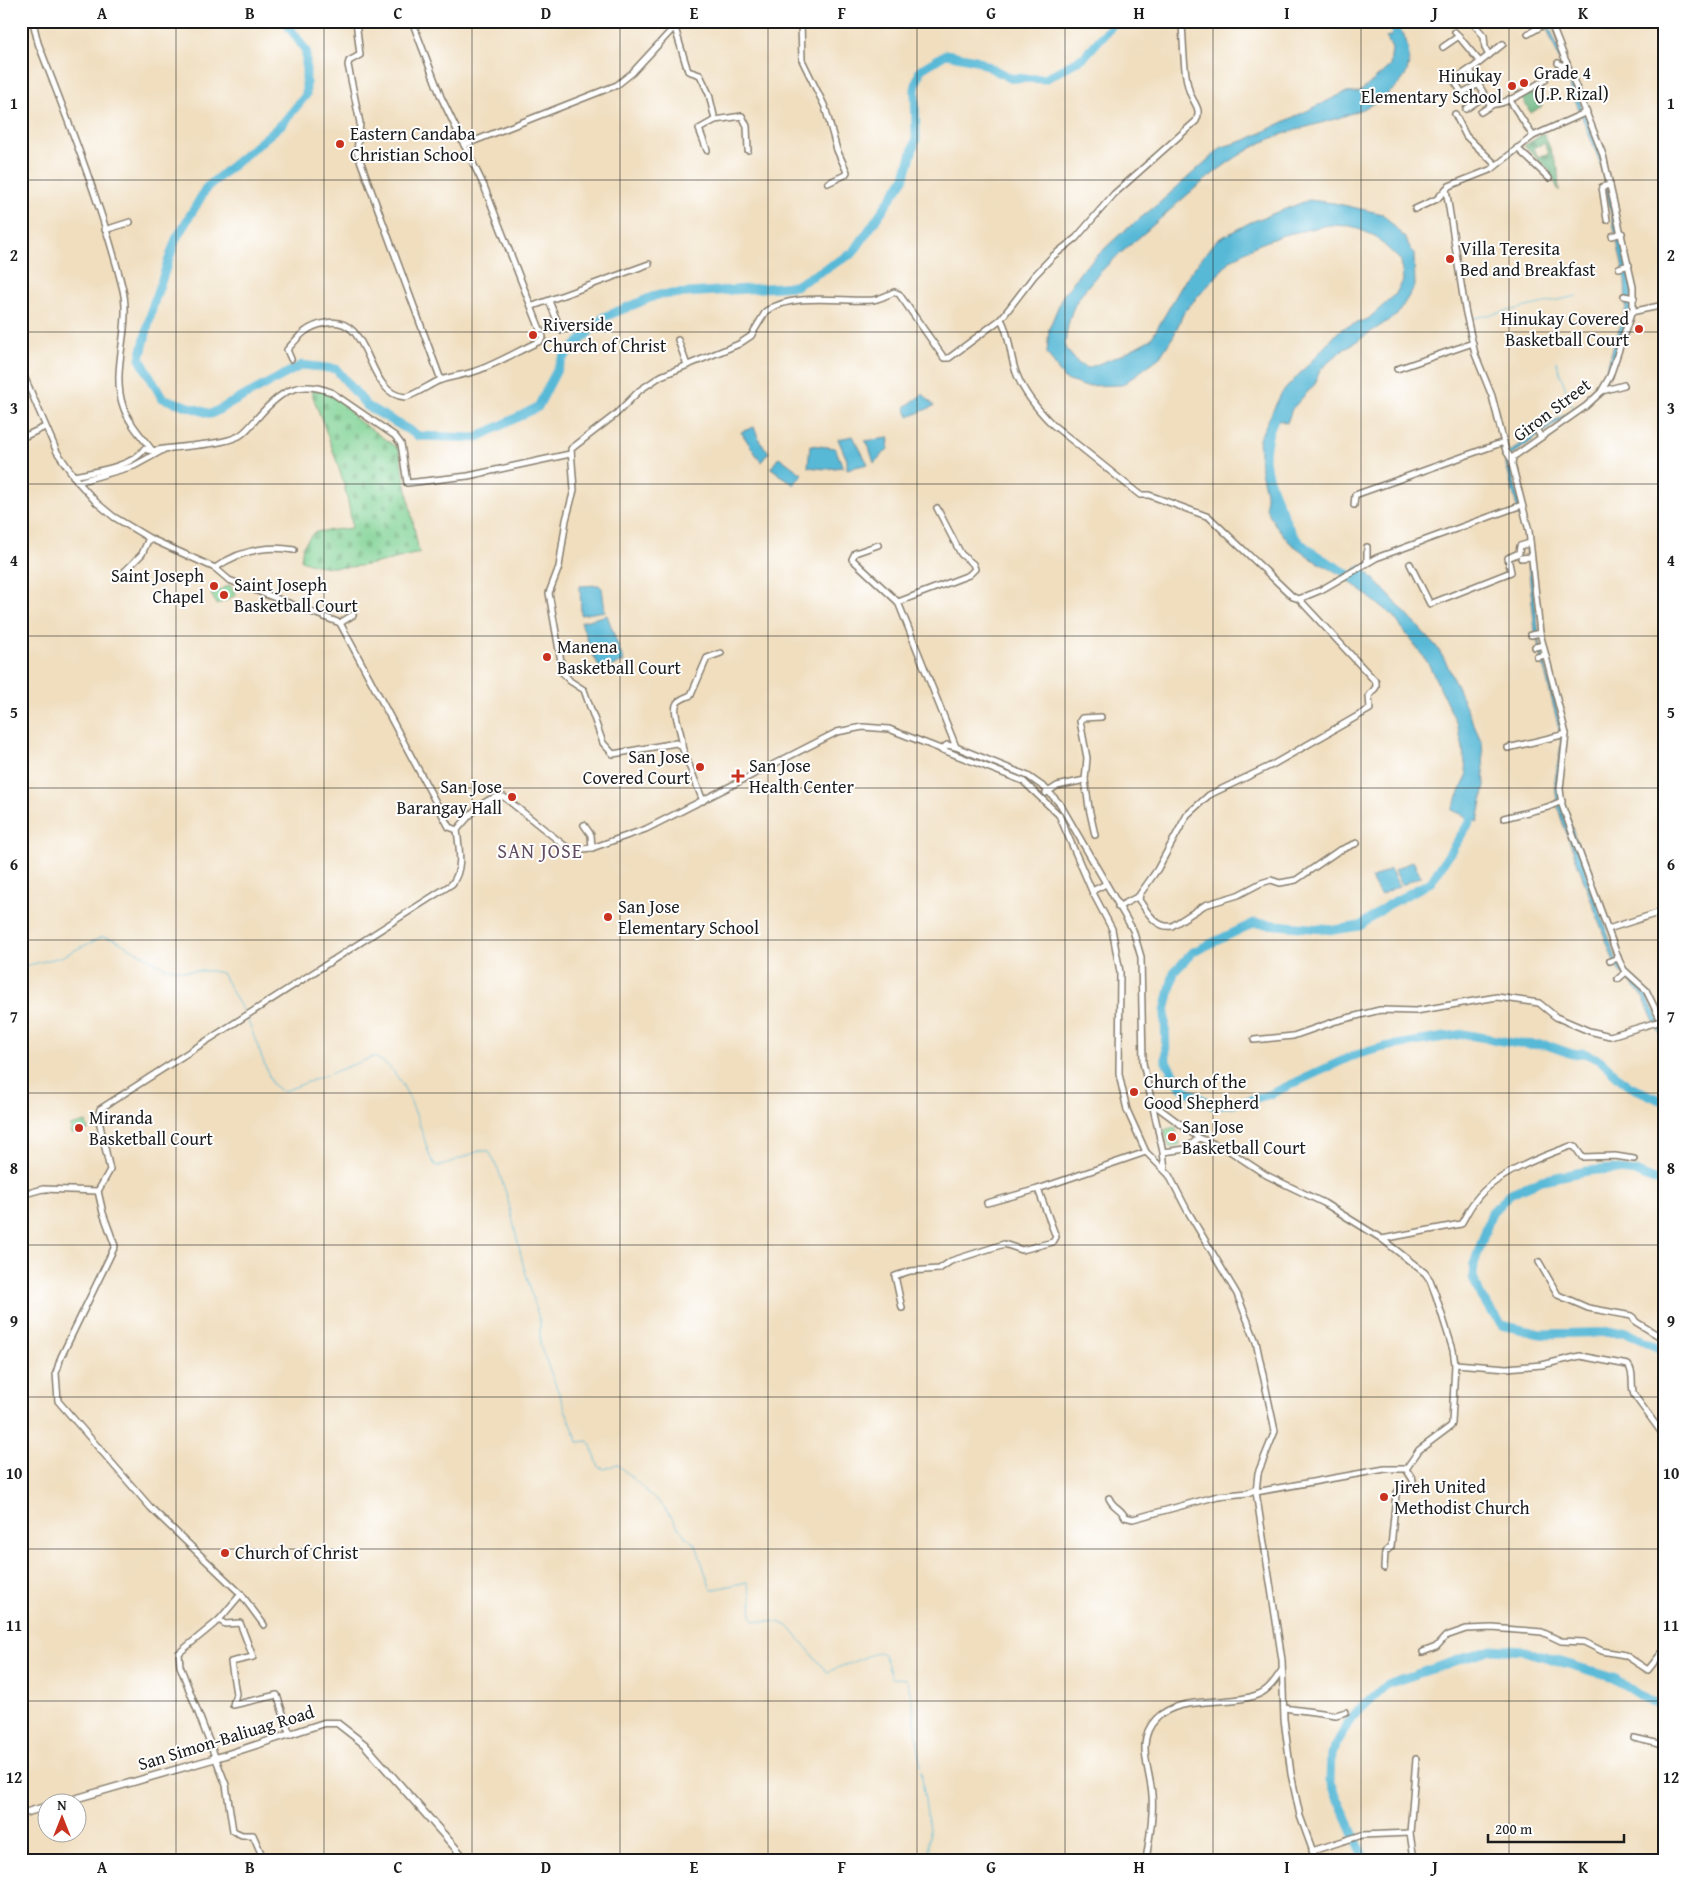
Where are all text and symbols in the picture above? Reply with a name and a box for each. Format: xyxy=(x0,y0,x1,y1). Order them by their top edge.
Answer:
text: A xyxy=(97,1,108,25)
text: B xyxy=(245,1,255,25)
text: C xyxy=(393,1,403,25)
text: D xyxy=(541,1,551,25)
text: E xyxy=(690,1,699,25)
text: F xyxy=(838,1,846,25)
text: G xyxy=(986,1,996,25)
text: H xyxy=(1133,1,1145,25)
text: I xyxy=(1284,1,1290,25)
text: J xyxy=(1429,1,1438,25)
text: K xyxy=(1578,1,1589,25)
place label: Grade 4 (J.P. Rizal) xyxy=(1534,59,1609,107)
place label: Hinukay Elementary School xyxy=(1361,62,1502,110)
marker: Grade 4 (J.P. Rizal) xyxy=(1518,77,1530,89)
marker: Hinukay Elementary School xyxy=(1506,80,1518,92)
text: 1 xyxy=(10,91,18,115)
text: 1 xyxy=(1667,91,1675,115)
place label: Eastern Candaba Christian School xyxy=(350,120,476,168)
marker: Eastern Candaba Christian School xyxy=(334,138,346,150)
place label: Villa Teresita Bed and Breakfast xyxy=(1460,235,1596,283)
text: 2 xyxy=(10,243,18,267)
text: 2 xyxy=(1667,243,1675,267)
marker: Villa Teresita Bed and Breakfast xyxy=(1444,253,1456,265)
place label: Hinukay Covered Basketball Court xyxy=(1501,305,1630,353)
place label: Riverside Church of Christ xyxy=(543,311,667,359)
marker: Hinukay Covered Basketball Court xyxy=(1633,323,1645,335)
marker: Riverside Church of Christ xyxy=(527,329,539,341)
street label: Giron Street xyxy=(1507,371,1597,448)
text: 3 xyxy=(10,396,18,420)
text: 3 xyxy=(1667,396,1675,420)
text: 4 xyxy=(10,548,18,572)
text: 4 xyxy=(1667,548,1675,572)
place label: Saint Joseph Chapel xyxy=(111,562,204,610)
place label: Saint Joseph Basketball Court xyxy=(234,571,358,619)
marker: Saint Joseph Chapel xyxy=(208,580,220,592)
marker: Saint Joseph Basketball Court xyxy=(218,589,230,601)
place label: Manena Basketball Court xyxy=(557,633,681,681)
marker: Manena Basketball Court xyxy=(541,651,553,663)
text: 5 xyxy=(10,700,18,724)
text: 5 xyxy=(1667,700,1675,724)
place label: San Jose Covered Court xyxy=(583,743,691,791)
place label: San Jose Health Center xyxy=(749,752,855,800)
marker: San Jose Covered Court xyxy=(694,761,706,773)
marker: San Jose Health Center xyxy=(731,769,745,783)
place label: San Jose Barangay Hall xyxy=(396,773,502,821)
marker: San Jose Barangay Hall xyxy=(506,791,518,803)
district label: SAN JOSE xyxy=(497,836,583,865)
text: 6 xyxy=(10,852,18,876)
text: 6 xyxy=(1667,852,1675,876)
place label: San Jose Elementary School xyxy=(618,893,759,941)
marker: San Jose Elementary School xyxy=(602,911,614,923)
text: 7 xyxy=(10,1004,18,1028)
text: 7 xyxy=(1667,1004,1675,1028)
place label: Church of the Good Shepherd xyxy=(1144,1068,1259,1116)
marker: Church of the Good Shepherd xyxy=(1128,1086,1140,1098)
place label: Miranda Basketball Court xyxy=(89,1104,213,1152)
place label: San Jose Basketball Court xyxy=(1182,1113,1306,1161)
marker: Miranda Basketball Court xyxy=(73,1122,85,1134)
marker: San Jose Basketball Court xyxy=(1166,1131,1178,1143)
text: 8 xyxy=(10,1156,18,1180)
text: 8 xyxy=(1667,1156,1675,1180)
text: 9 xyxy=(10,1309,18,1333)
text: 9 xyxy=(1667,1309,1675,1333)
text: 10 xyxy=(6,1461,22,1485)
text: 10 xyxy=(1663,1461,1679,1485)
place label: Jireh United Methodist Church xyxy=(1392,1473,1530,1521)
marker: Jireh United Methodist Church xyxy=(1378,1491,1390,1503)
place label: Church of Christ xyxy=(235,1539,359,1566)
marker: Church of Christ xyxy=(219,1547,231,1559)
text: 11 xyxy=(6,1613,22,1637)
text: 11 xyxy=(1663,1613,1679,1637)
street label: San Simon-Baliuag Road xyxy=(134,1698,318,1777)
text: 12 xyxy=(6,1765,22,1789)
text: 12 xyxy=(1663,1765,1679,1789)
north arrow xyxy=(38,1794,88,1844)
text: N xyxy=(57,1795,67,1815)
scale bar xyxy=(1488,1811,1624,1843)
text: 200 m xyxy=(1495,1818,1533,1839)
text: A xyxy=(97,1855,108,1879)
text: B xyxy=(245,1855,255,1879)
text: C xyxy=(393,1855,403,1879)
text: D xyxy=(541,1855,551,1879)
text: E xyxy=(690,1855,699,1879)
text: F xyxy=(838,1855,846,1879)
text: G xyxy=(986,1855,996,1879)
text: H xyxy=(1133,1855,1145,1879)
text: I xyxy=(1284,1855,1290,1879)
text: J xyxy=(1429,1855,1438,1879)
text: K xyxy=(1578,1855,1589,1879)

